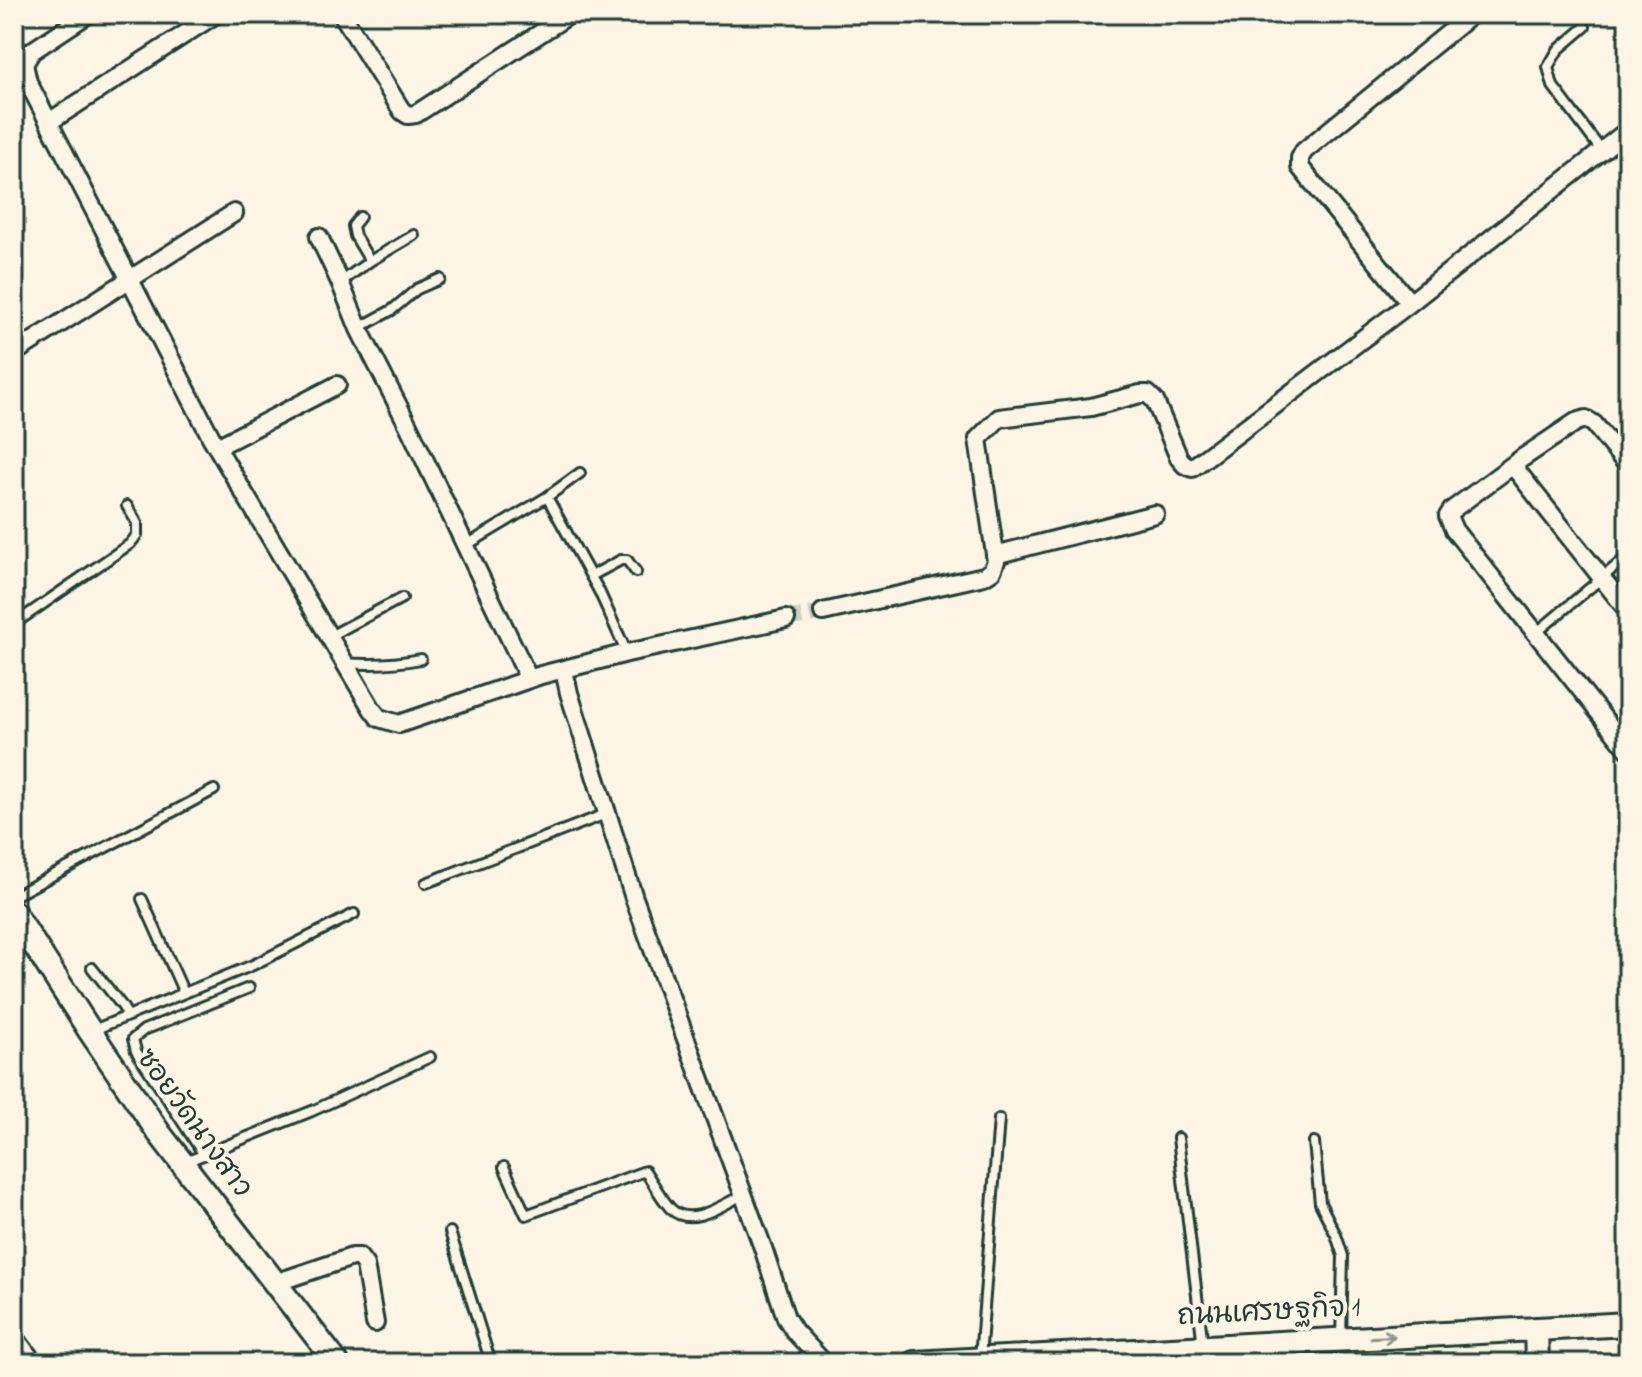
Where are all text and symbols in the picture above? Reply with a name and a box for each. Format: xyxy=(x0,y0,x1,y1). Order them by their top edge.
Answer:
street label: ซอยวัดนางสาว xyxy=(125,1041,261,1207)
street label: ถนนเศรษฐกิจ 1 xyxy=(1176,1288,1362,1338)
one-way arrow xyxy=(1369,1330,1396,1345)

